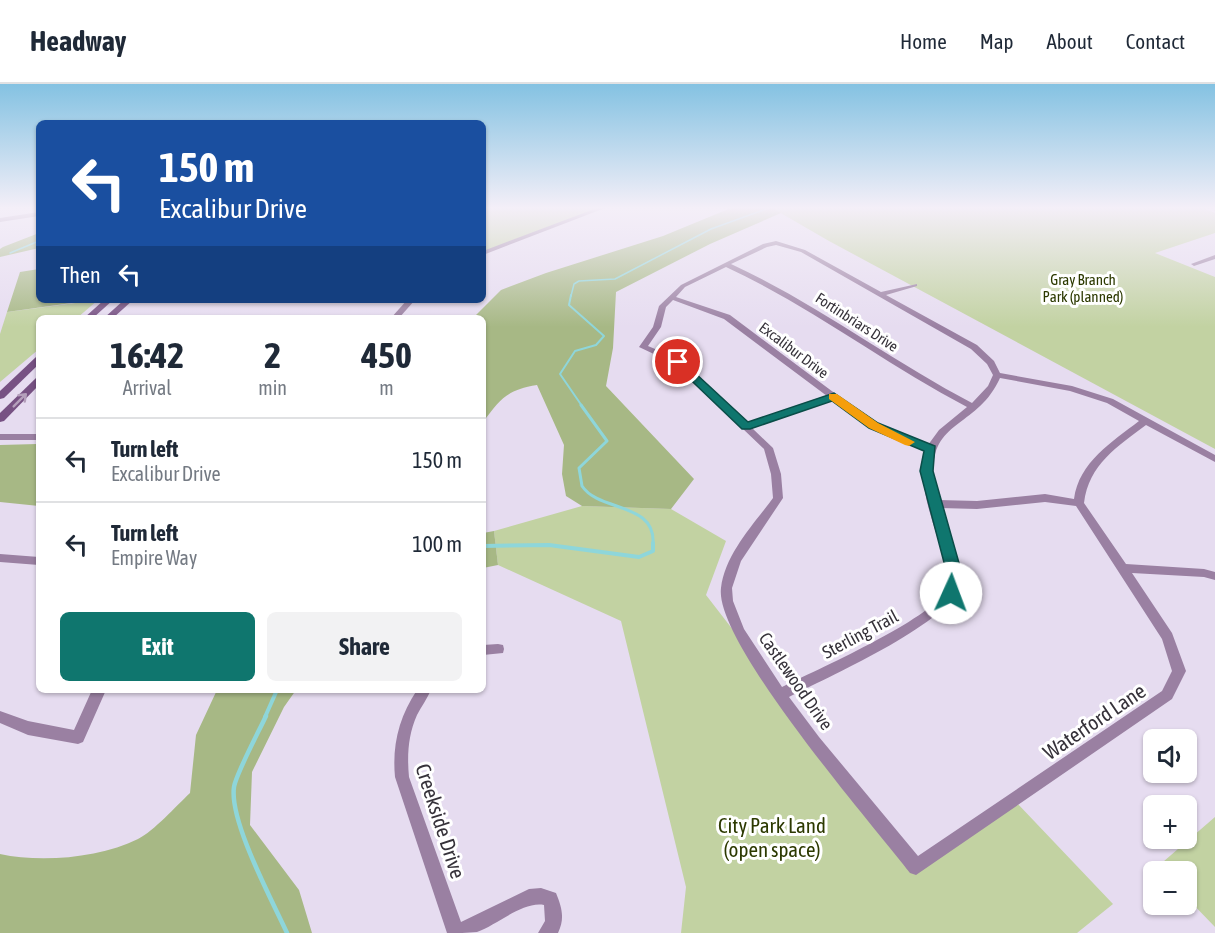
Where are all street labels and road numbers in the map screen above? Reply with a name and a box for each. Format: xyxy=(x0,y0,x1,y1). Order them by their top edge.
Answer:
street label: Fortinbriars Drive xyxy=(813,289,902,355)
street label: Excalibur Drive xyxy=(756,318,832,382)
street label: Sterling Trail xyxy=(818,605,902,663)
street label: Castlewood Drive xyxy=(755,628,837,734)
street label: Waterford Lane xyxy=(1038,678,1150,764)
street label: Creekside Drive xyxy=(411,761,471,881)

